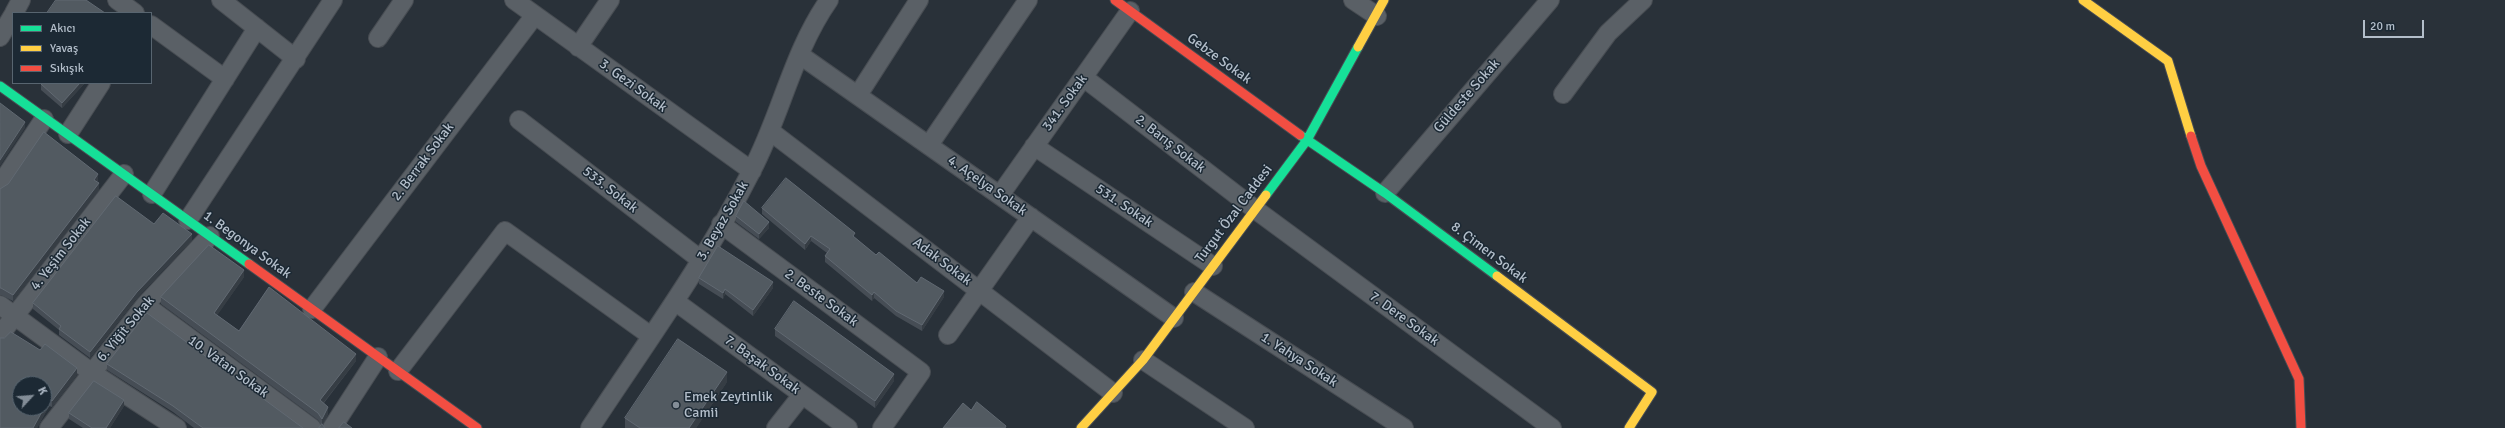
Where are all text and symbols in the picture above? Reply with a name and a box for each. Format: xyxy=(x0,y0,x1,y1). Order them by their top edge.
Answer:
legend xyxy=(12,12,152,84)
scale bar xyxy=(2365,12,2426,38)
text: 20 m xyxy=(2370,19,2395,34)
text: Akıcı xyxy=(50,21,76,36)
street label: Gebze Sokak xyxy=(1184,30,1254,88)
text: Yavaş xyxy=(50,41,78,56)
street label: 3. Gezi Sokak xyxy=(596,56,670,116)
street label: Güldeste Sokak xyxy=(1430,56,1504,136)
text: Sıkışık xyxy=(50,61,84,76)
street label: 341. Sokak xyxy=(1039,72,1091,134)
street label: 2. Barış Sokak xyxy=(1132,111,1208,177)
street label: 2. Berrak Sokak xyxy=(388,120,458,204)
street label: 4. Açelya Sokak xyxy=(944,152,1030,220)
street label: Turgut Özal Caddesi xyxy=(1192,162,1276,266)
street label: 533. Sokak xyxy=(579,163,641,217)
street label: 3. Beyaz Sokak xyxy=(694,178,752,264)
street label: 531. Sokak xyxy=(1092,181,1156,231)
street label: 1. Begonya Sokak xyxy=(200,207,294,283)
street label: 4. Yeşim Sokak xyxy=(27,214,95,294)
street label: 8. Çimen Sokak xyxy=(1447,219,1531,287)
street label: Adak Sokak xyxy=(909,234,975,290)
street label: 2. Beste Sokak xyxy=(781,266,861,330)
street label: 7. Dere Sokak xyxy=(1366,288,1442,350)
street label: 6. Yiğit Sokak xyxy=(94,293,158,365)
street label: 1. Yahya Sokak xyxy=(1258,329,1340,391)
street label: 10. Vatan Sokak xyxy=(185,332,271,402)
street label: 7. Başak Sokak xyxy=(721,332,803,398)
north arrow xyxy=(12,376,52,416)
text: K xyxy=(35,385,50,397)
place label: Emek Zeytinlik Camii xyxy=(684,389,773,422)
marker: Emek Zeytinlik Camii xyxy=(671,400,681,410)

